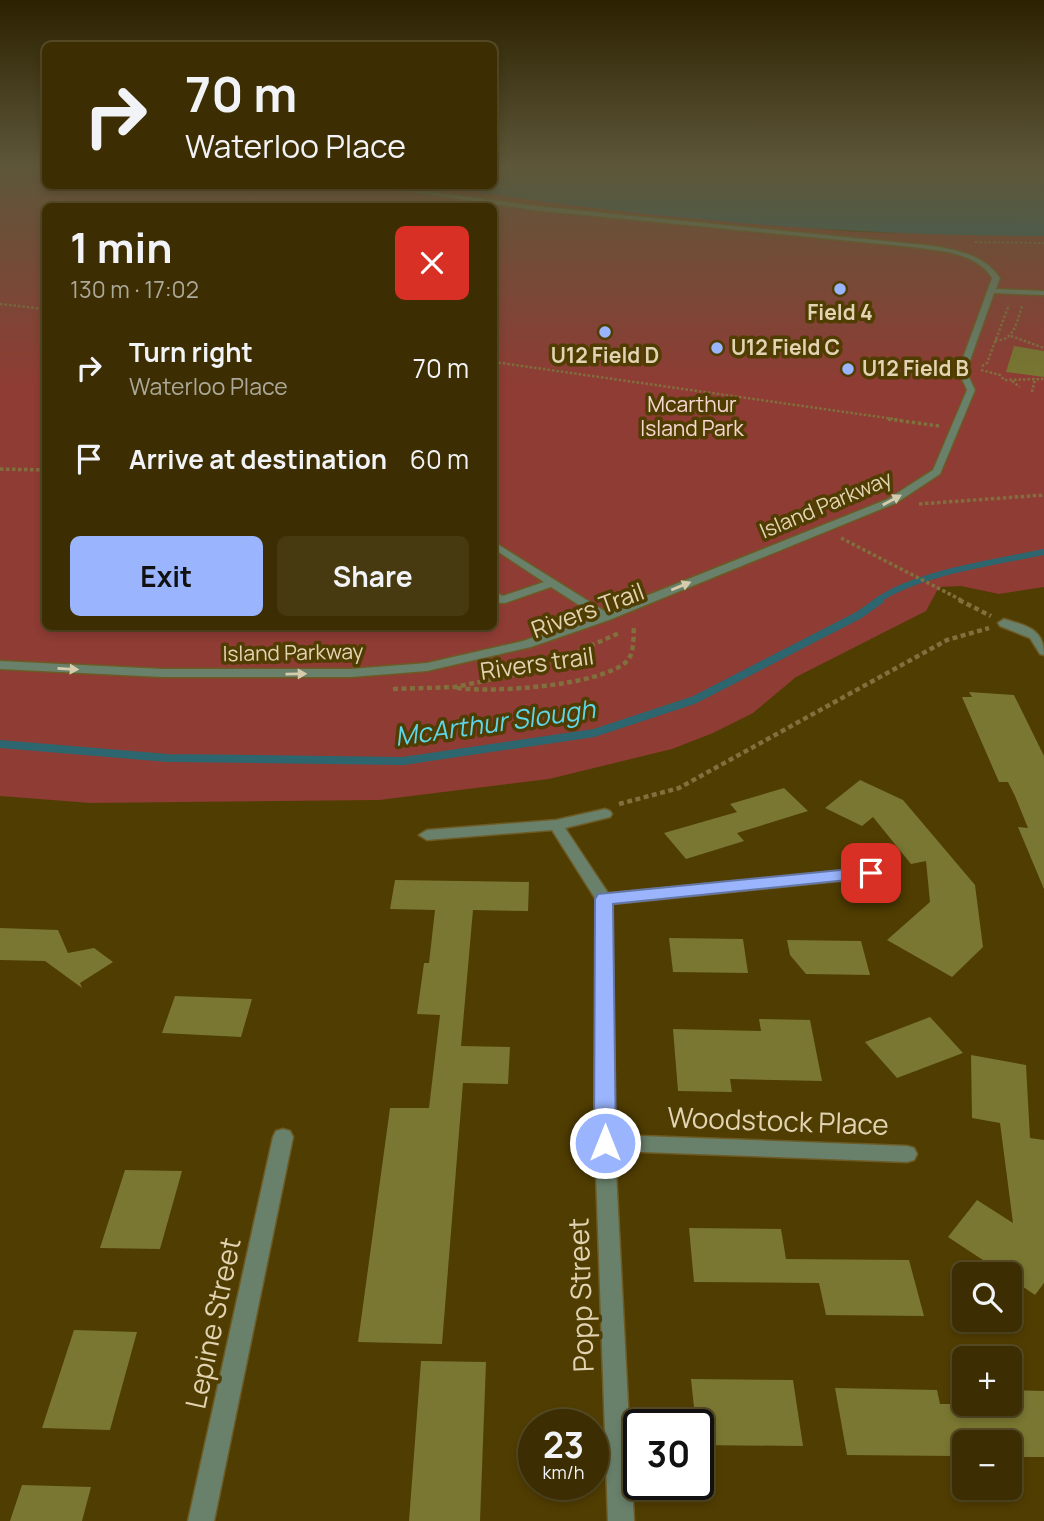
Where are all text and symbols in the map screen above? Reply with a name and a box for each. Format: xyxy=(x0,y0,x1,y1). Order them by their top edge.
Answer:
text: 70 m xyxy=(185,60,297,127)
icon: right xyxy=(70,70,161,161)
text: Waterloo Place xyxy=(185,124,406,168)
text: 1 min xyxy=(70,218,173,276)
button: close xyxy=(395,226,469,300)
text: 130 m · 17:02 xyxy=(70,273,199,305)
marker: Field 4 xyxy=(832,281,848,297)
place label: Field 4 xyxy=(807,298,873,326)
marker: U12 Field D xyxy=(597,324,613,340)
place label: U12 Field C xyxy=(731,333,840,361)
text: Turn right xyxy=(129,334,253,370)
marker: U12 Field C xyxy=(709,340,725,356)
place label: U12 Field D xyxy=(551,341,659,369)
icon: right xyxy=(70,349,108,387)
text: 70 m xyxy=(413,350,469,386)
place label: U12 Field B xyxy=(862,354,969,382)
marker: U12 Field B xyxy=(840,361,856,377)
text: Waterloo Place xyxy=(129,370,288,402)
park label: Mcarthur Island Park xyxy=(640,390,744,442)
icon: arrive xyxy=(70,440,108,478)
text: Arrive at destination xyxy=(129,441,387,477)
text: 60 m xyxy=(410,441,469,477)
street label: Island Parkway xyxy=(755,464,896,545)
one-way arrow xyxy=(882,494,901,506)
button: Exit xyxy=(70,536,263,616)
button: Share xyxy=(277,536,469,616)
street label: Rivers Trail xyxy=(526,574,649,645)
one-way arrow xyxy=(671,580,691,592)
street label: Island Parkway xyxy=(222,637,364,667)
street label: Rivers trail xyxy=(478,638,596,687)
one-way arrow xyxy=(57,663,79,674)
one-way arrow xyxy=(285,668,307,680)
water label: McArthur Slough xyxy=(392,690,599,754)
pin xyxy=(841,843,901,903)
icon: arrive xyxy=(852,854,890,892)
street label: Woodstock Place xyxy=(667,1097,889,1143)
position arrow xyxy=(568,1106,642,1180)
street label: Popp Street xyxy=(558,1217,602,1373)
street label: Lepine Street xyxy=(175,1234,249,1412)
map controls xyxy=(952,1262,1022,1500)
button: search xyxy=(952,1262,1022,1332)
button: + xyxy=(952,1346,1022,1416)
speed limit sign: 30 xyxy=(623,1409,714,1500)
text: 23 xyxy=(543,1421,584,1469)
button: − xyxy=(952,1430,1022,1500)
text: km/h xyxy=(543,1460,584,1484)

